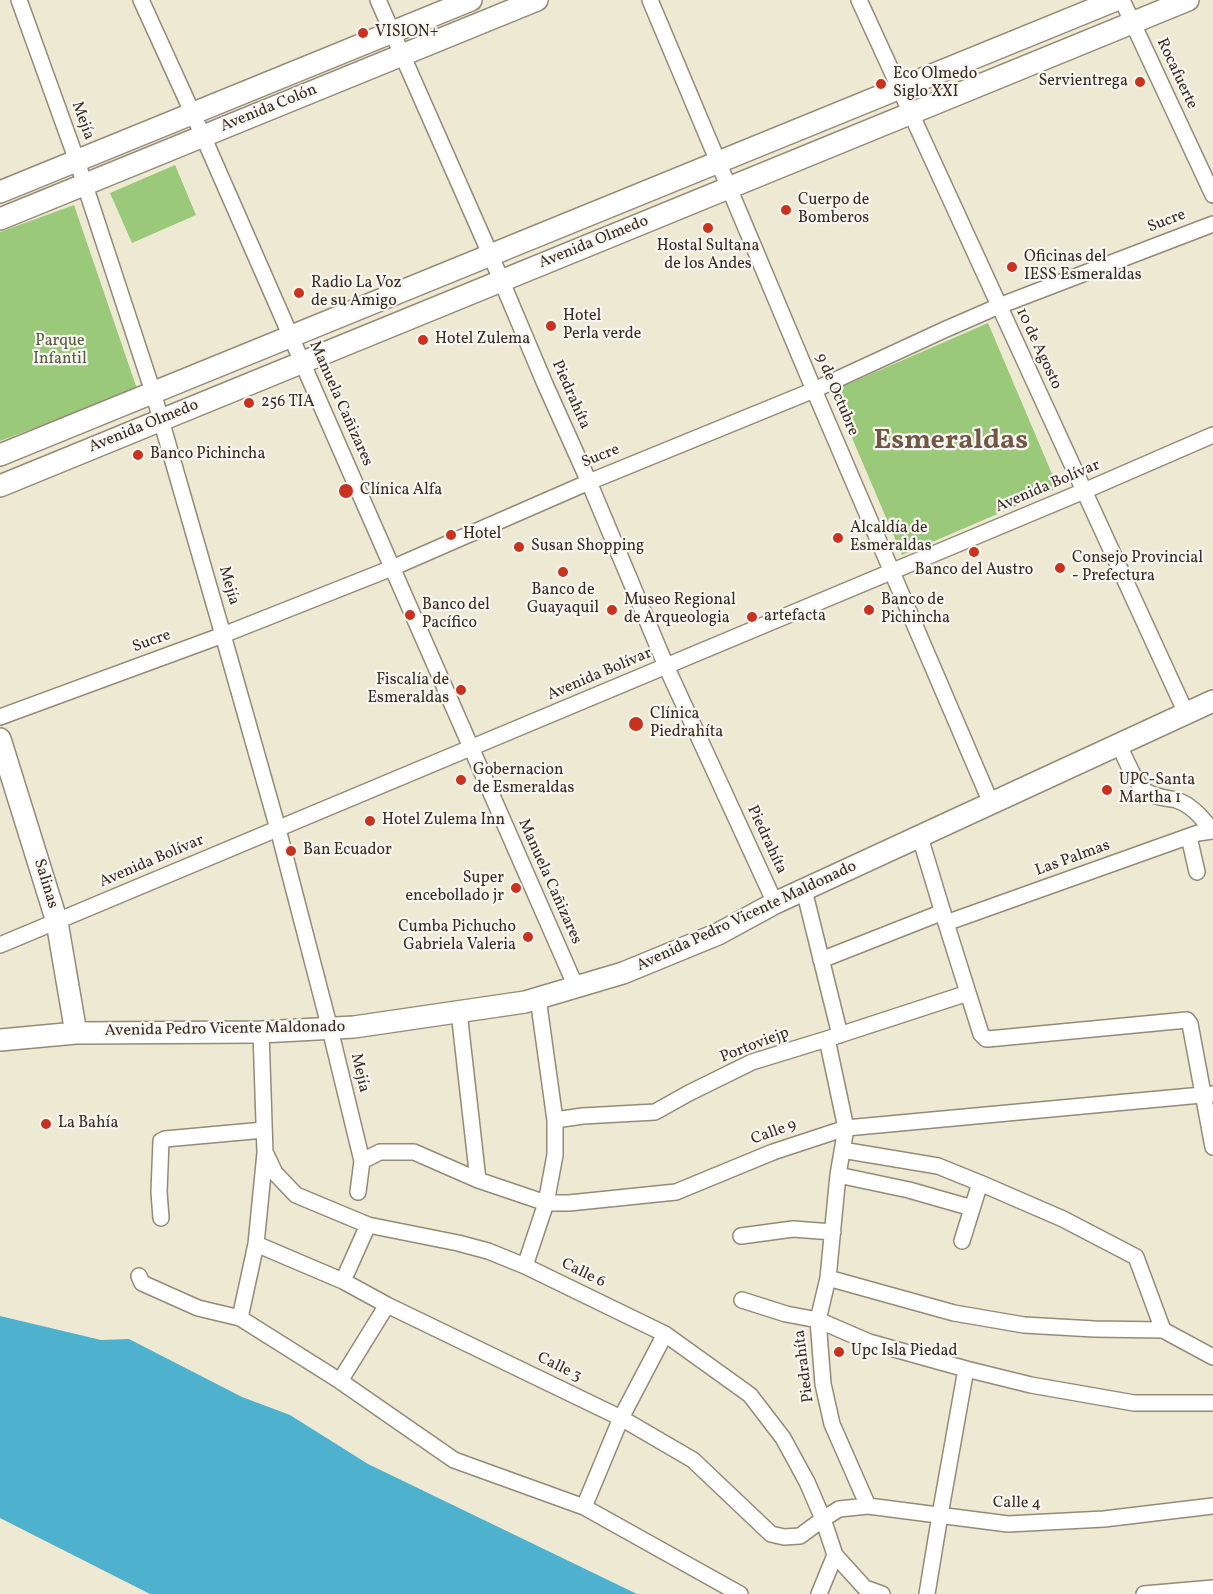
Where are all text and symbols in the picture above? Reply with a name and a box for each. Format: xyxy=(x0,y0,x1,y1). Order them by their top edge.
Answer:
place label: VISION+ xyxy=(375,23,439,43)
marker: VISION+ xyxy=(356,26,370,40)
street label: Rocafuerte xyxy=(1151,35,1201,113)
place label: Eco Olmedo Siglo XXI xyxy=(893,65,977,103)
place label: Servientrega xyxy=(1038,72,1128,92)
marker: Servientrega xyxy=(1133,75,1147,89)
marker: Eco Olmedo Siglo XXI xyxy=(874,77,888,91)
street label: Avenida Colón xyxy=(218,81,320,137)
street label: Mejía xyxy=(66,99,98,143)
place label: Cuerpo de Bomberos xyxy=(798,191,869,229)
marker: Cuerpo de Bomberos xyxy=(779,203,793,217)
street label: Sucre xyxy=(1145,206,1189,238)
street label: Avenida Olmedo xyxy=(536,212,652,274)
marker: Hostal Sultana de los Andes xyxy=(701,221,715,235)
place label: Hostal Sultana de los Andes xyxy=(657,237,759,275)
place label: Oficinas del IESS Esmeraldas xyxy=(1024,248,1142,286)
marker: Oficinas del IESS Esmeraldas xyxy=(1005,260,1019,274)
place label: Radio La Voz de su Amigo xyxy=(311,274,402,312)
marker: Radio La Voz de su Amigo xyxy=(292,286,306,300)
street label: 10 de Agosto xyxy=(1011,305,1065,393)
place label: Hotel Perla verde xyxy=(563,307,641,345)
marker: Hotel Perla verde xyxy=(544,319,558,333)
place label: Hotel Zulema xyxy=(435,330,530,350)
park label: Parque Infantil xyxy=(33,332,87,370)
marker: Hotel Zulema xyxy=(416,333,430,347)
street label: Manuela Cañizares xyxy=(304,338,376,470)
street label: 9 de Octubre xyxy=(810,351,862,439)
street label: Piedrahíta xyxy=(546,358,594,432)
place label: 256 TIA xyxy=(261,393,314,413)
street label: Avenida Olmedo xyxy=(86,396,202,458)
marker: 256 TIA xyxy=(242,396,256,410)
district label: Esmeraldas xyxy=(874,426,1028,460)
street label: Sucre xyxy=(579,441,623,473)
place label: Banco Pichincha xyxy=(150,445,265,465)
marker: Banco Pichincha xyxy=(131,448,145,462)
street label: Avenida Bolívar xyxy=(993,456,1103,518)
place label: Clínica Alfa xyxy=(360,481,442,501)
marker: Clínica Alfa xyxy=(337,482,355,500)
place label: Alcaldía de Esmeraldas xyxy=(850,519,932,557)
place label: Hotel xyxy=(463,525,501,545)
marker: Hotel xyxy=(444,528,458,542)
marker: Alcaldía de Esmeraldas xyxy=(831,531,845,545)
place label: Susan Shopping xyxy=(531,537,644,557)
marker: Susan Shopping xyxy=(512,540,526,554)
marker: Banco del Austro xyxy=(967,545,981,559)
place label: Consejo Provincial - Prefectura xyxy=(1072,549,1203,587)
place label: Banco del Austro xyxy=(915,561,1033,581)
marker: Consejo Provincial - Prefectura xyxy=(1053,561,1067,575)
street label: Mejía xyxy=(213,564,243,608)
marker: Banco de Guayaquil xyxy=(556,565,570,579)
place label: Banco de Guayaquil xyxy=(527,581,599,619)
place label: Museo Regional de Arqueologia xyxy=(624,591,736,629)
place label: Banco de Pichincha xyxy=(881,591,950,629)
place label: Banco del Pacífico xyxy=(422,596,490,634)
marker: Museo Regional de Arqueologia xyxy=(605,603,619,617)
marker: Banco de Pichincha xyxy=(862,603,876,617)
place label: artefacta xyxy=(764,607,826,627)
marker: Banco del Pacífico xyxy=(403,608,417,622)
marker: artefacta xyxy=(745,610,759,624)
street label: Sucre xyxy=(130,626,174,658)
street label: Avenida Bolívar xyxy=(545,644,655,706)
place label: Fiscalía de Esmeraldas xyxy=(367,671,449,709)
marker: Fiscalía de Esmeraldas xyxy=(454,683,468,697)
place label: Clínica Piedrahíta xyxy=(650,705,723,743)
marker: Clínica Piedrahíta xyxy=(627,715,645,733)
place label: Gobernacion de Esmeraldas xyxy=(473,761,574,799)
place label: UPC-Santa Martha 1 xyxy=(1119,771,1195,809)
marker: Gobernacion de Esmeraldas xyxy=(454,773,468,787)
marker: UPC-Santa Martha 1 xyxy=(1100,783,1114,797)
street label: Piedrahíta xyxy=(742,803,790,877)
place label: Hotel Zulema Inn xyxy=(382,811,505,831)
marker: Hotel Zulema Inn xyxy=(363,814,377,828)
street label: Manuela Cañizares xyxy=(513,816,585,948)
street label: Avenida Bolívar xyxy=(97,831,207,893)
street label: Las Palmas xyxy=(1033,837,1113,881)
place label: Ban Ecuador xyxy=(303,841,392,861)
marker: Ban Ecuador xyxy=(284,844,298,858)
street label: Salinas xyxy=(28,857,62,911)
street label: Avenida Pedro Vicente Maldonado xyxy=(634,857,860,977)
place label: Super encebollado jr xyxy=(406,869,504,907)
marker: Super encebollado jr xyxy=(509,881,523,895)
place label: Cumba Pichucho Gabriela Valeria xyxy=(398,918,516,956)
marker: Cumba Pichucho Gabriela Valeria xyxy=(521,930,535,944)
street label: Avenida Pedro Vicente Maldonado xyxy=(105,1018,345,1042)
street label: Portoviejp xyxy=(718,1024,792,1068)
street label: Mejía xyxy=(345,1052,373,1094)
place label: La Bahía xyxy=(58,1114,118,1134)
street label: Calle 9 xyxy=(749,1116,799,1150)
marker: La Bahía xyxy=(39,1117,53,1131)
street label: Calle 6 xyxy=(558,1255,608,1293)
street label: Piedrahíta xyxy=(791,1328,819,1404)
place label: Upc Isla Piedad xyxy=(851,1342,957,1362)
marker: Upc Isla Piedad xyxy=(832,1345,846,1359)
street label: Calle 3 xyxy=(534,1349,584,1387)
street label: Calle 4 xyxy=(993,1494,1041,1514)

